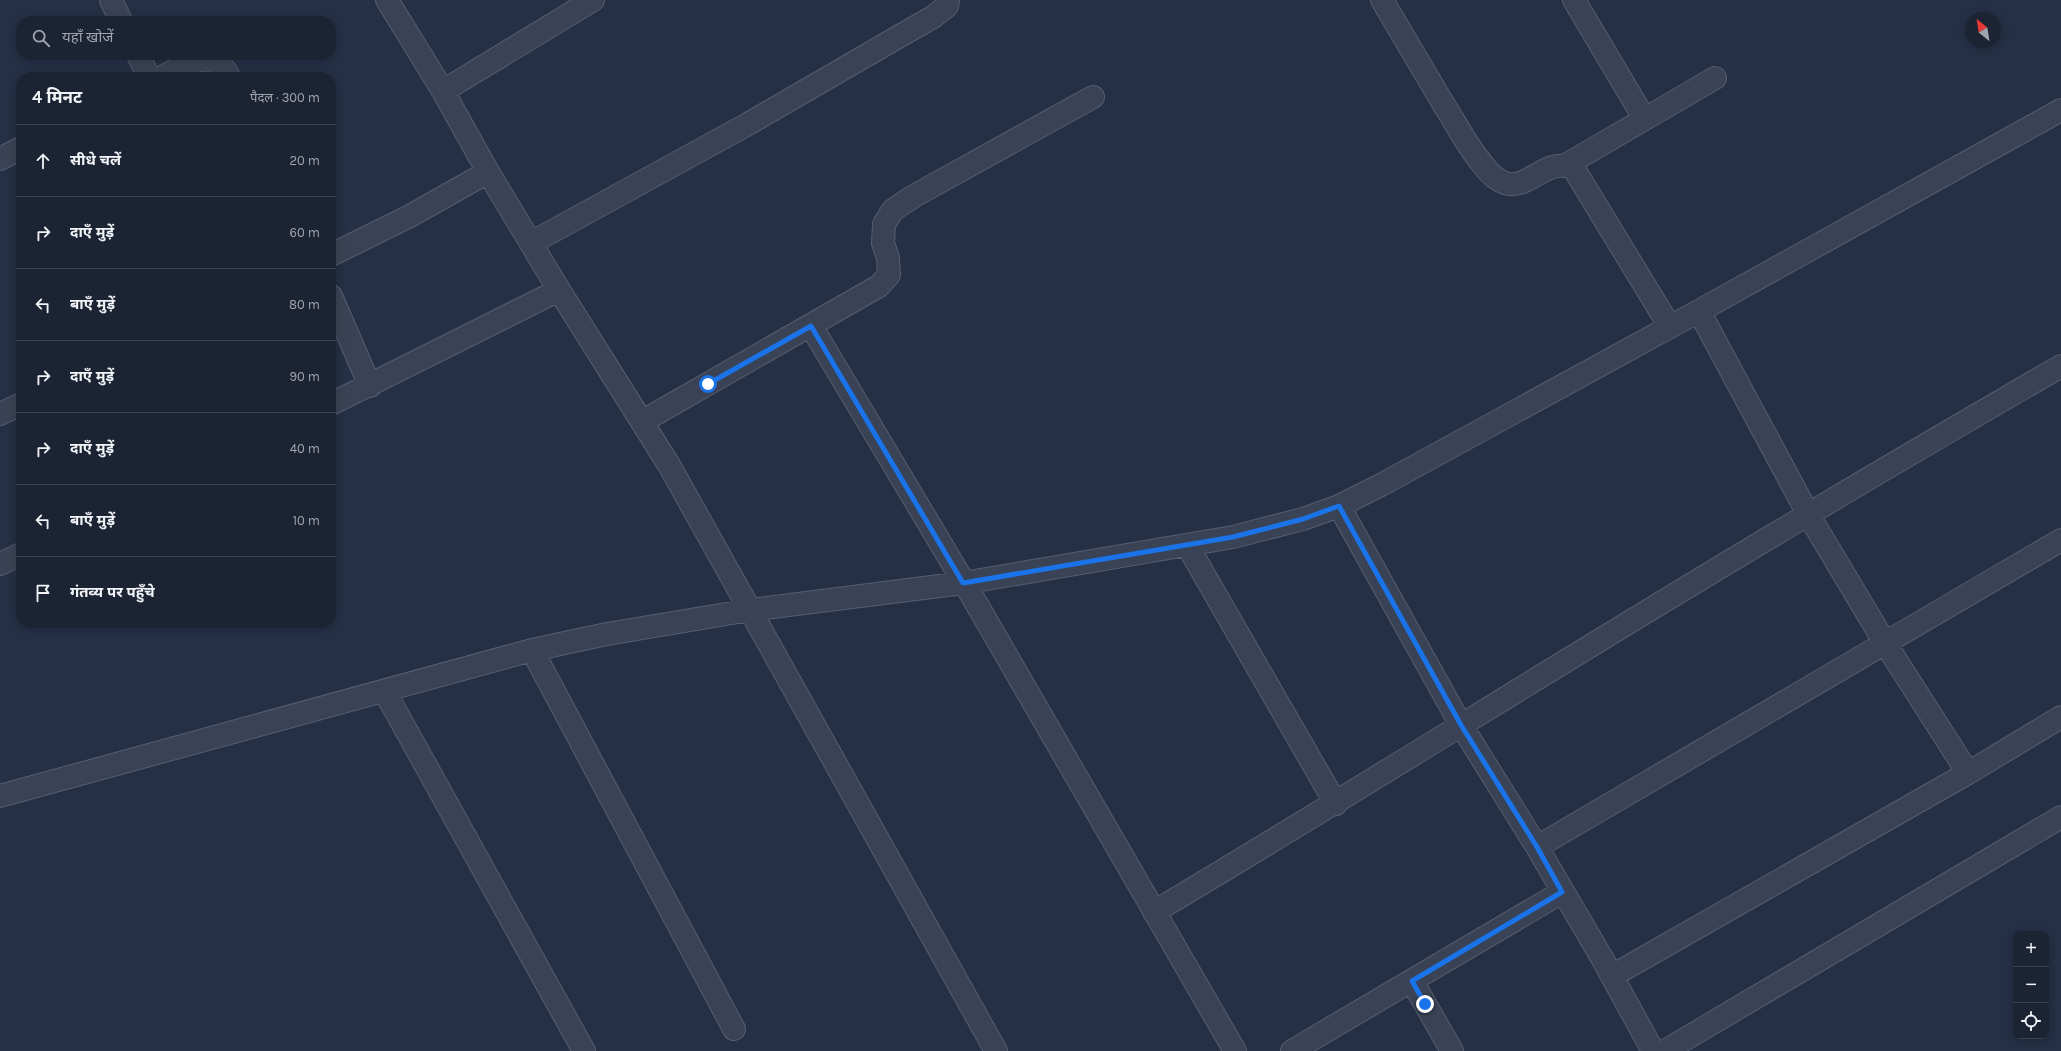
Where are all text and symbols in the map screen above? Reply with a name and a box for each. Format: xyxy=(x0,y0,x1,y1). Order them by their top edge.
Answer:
north arrow xyxy=(1965,12,2001,48)
search box xyxy=(16,16,336,60)
icon: search xyxy=(30,27,52,49)
text: यहाँ खोजें xyxy=(62,28,113,46)
text: 4 मिनट xyxy=(32,87,82,107)
text: पैदल · 300 m xyxy=(250,90,320,105)
icon: ahead xyxy=(32,150,54,172)
text: सीधे चलें xyxy=(70,151,121,169)
text: 20 m xyxy=(290,153,320,168)
icon: right xyxy=(32,222,54,244)
text: दाएँ मुड़ें xyxy=(70,223,114,241)
text: 60 m xyxy=(290,225,320,240)
icon: left xyxy=(32,294,54,316)
text: बाएँ मुड़ें xyxy=(70,295,115,313)
text: 80 m xyxy=(289,297,320,312)
icon: right xyxy=(32,366,54,388)
text: दाएँ मुड़ें xyxy=(70,367,114,385)
text: 90 m xyxy=(289,369,320,384)
route start xyxy=(699,375,717,393)
icon: right xyxy=(32,438,54,460)
text: दाएँ मुड़ें xyxy=(70,439,114,457)
text: 40 m xyxy=(290,441,320,456)
icon: left xyxy=(32,510,54,532)
text: बाएँ मुड़ें xyxy=(70,511,115,529)
text: 10 m xyxy=(293,513,320,528)
icon: arrive xyxy=(32,582,54,604)
text: गंतव्य पर पहुँचे xyxy=(70,583,155,601)
map controls xyxy=(2013,931,2049,1039)
button: + xyxy=(2013,931,2049,967)
button: − xyxy=(2013,967,2049,1003)
route end xyxy=(1416,995,1434,1013)
button: locate xyxy=(2013,1003,2049,1039)

